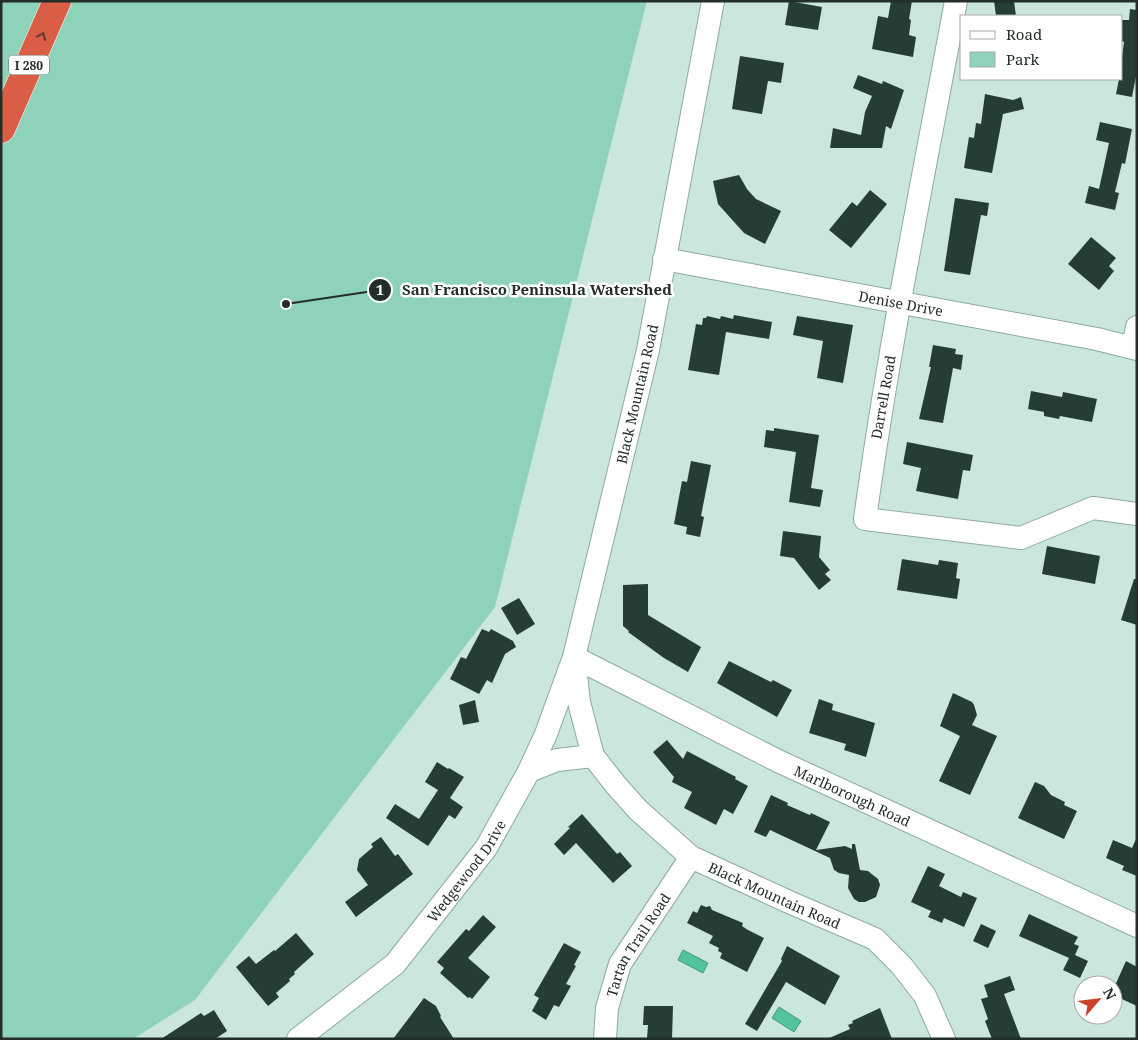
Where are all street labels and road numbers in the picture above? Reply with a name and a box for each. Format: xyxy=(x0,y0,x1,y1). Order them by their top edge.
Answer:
road number: I 280 xyxy=(9,56,49,74)
street label: Denise Drive xyxy=(857,286,945,320)
street label: Black Mountain Road xyxy=(612,322,662,466)
street label: Darrell Road xyxy=(866,353,900,440)
street label: Marlborough Road xyxy=(791,760,914,830)
street label: Wedgewood Drive xyxy=(422,816,509,926)
street label: Black Mountain Road xyxy=(706,857,844,933)
street label: Tartan Trail Road xyxy=(601,889,674,999)

